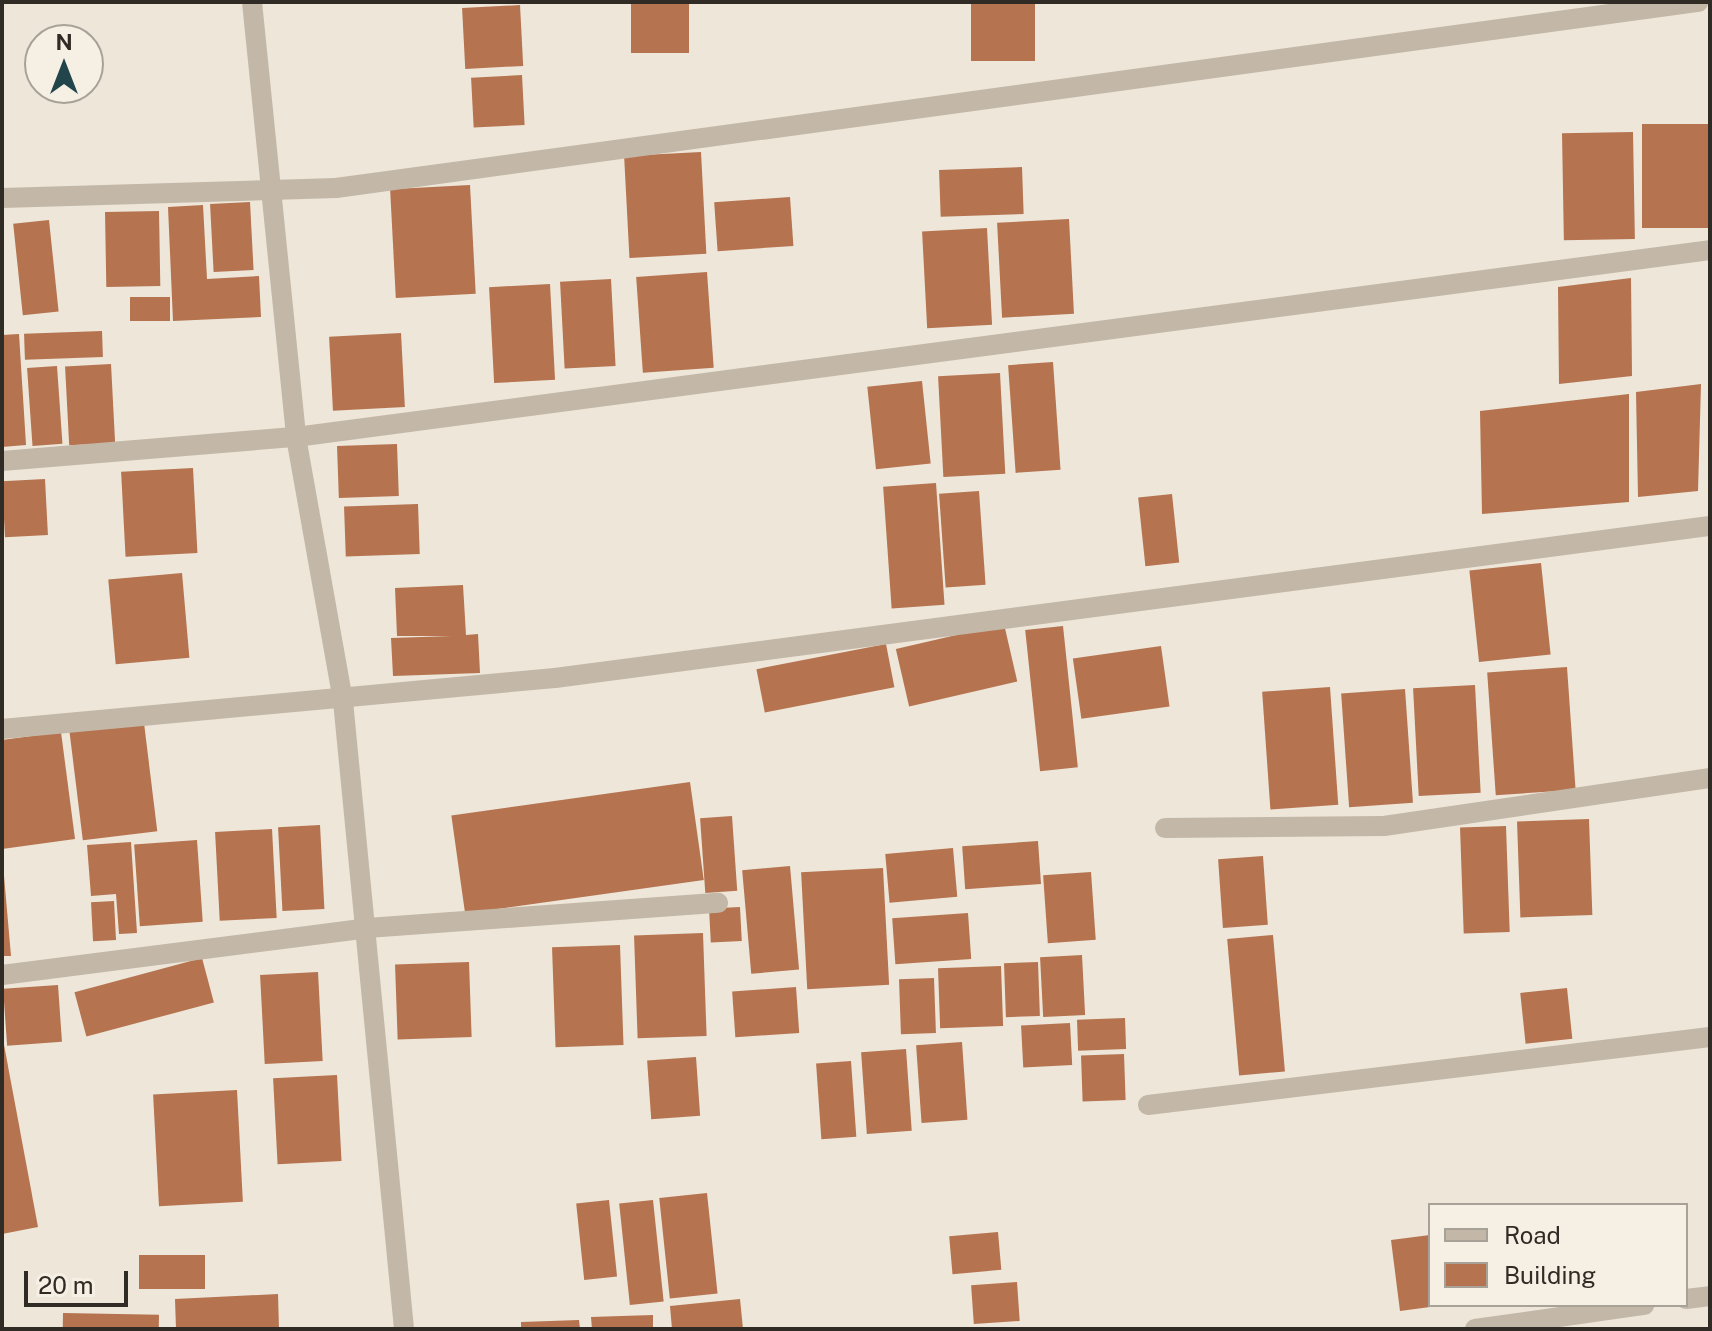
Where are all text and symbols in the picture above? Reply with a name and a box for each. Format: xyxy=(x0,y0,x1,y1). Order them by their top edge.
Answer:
north arrow xyxy=(24,24,104,104)
text: N xyxy=(55,29,73,55)
legend xyxy=(1428,1203,1688,1307)
text: Road xyxy=(1504,1221,1561,1249)
scale bar xyxy=(28,1255,132,1305)
text: Building xyxy=(1504,1261,1596,1289)
text: 20 m xyxy=(38,1271,94,1299)

